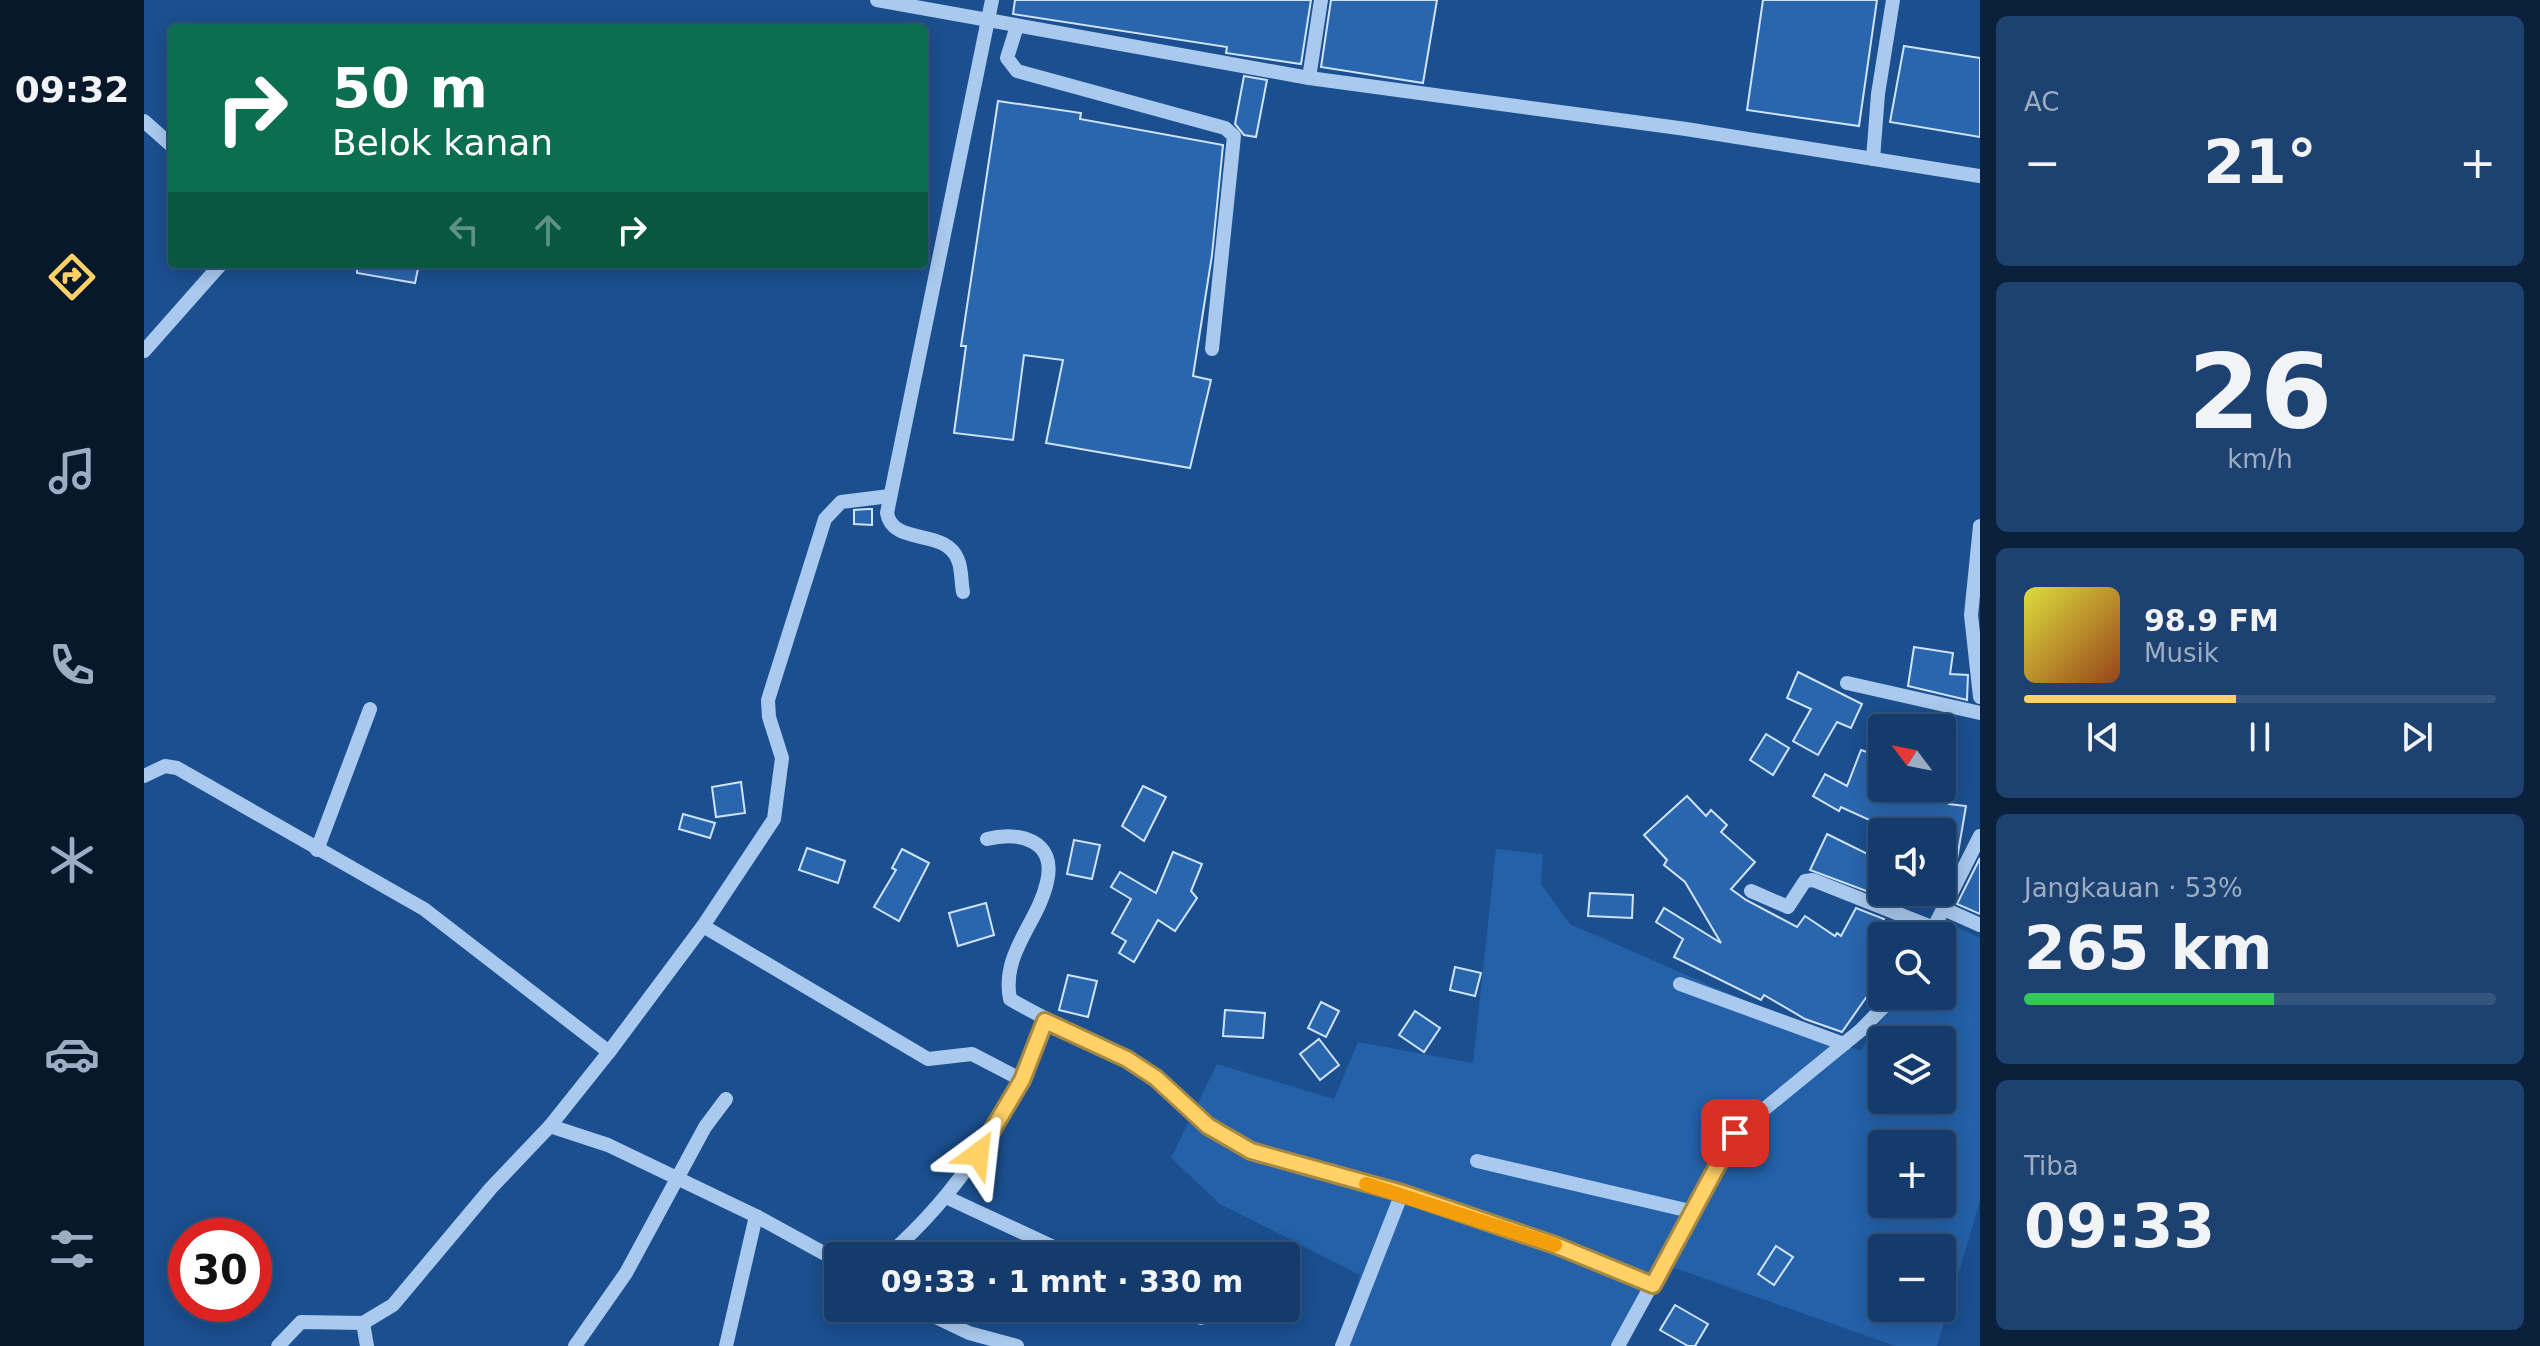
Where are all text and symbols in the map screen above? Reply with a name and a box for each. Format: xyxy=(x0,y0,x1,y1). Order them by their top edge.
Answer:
text: 50 m xyxy=(332,55,488,120)
icon: right xyxy=(200,56,304,160)
text: 09:32 xyxy=(15,69,129,110)
text: AC xyxy=(2024,87,2059,117)
text: Belok kanan xyxy=(332,122,553,163)
text: 21° xyxy=(2203,127,2317,197)
text: − xyxy=(2024,137,2061,188)
text: + xyxy=(2459,137,2496,188)
icon: left xyxy=(442,208,486,252)
icon: ahead xyxy=(526,208,570,252)
icon: right xyxy=(610,208,654,252)
icon: directions xyxy=(44,249,100,305)
text: 26 xyxy=(2188,331,2332,453)
icon: music xyxy=(44,443,100,499)
text: km/h xyxy=(2227,444,2293,474)
text: 98.9 FM xyxy=(2144,603,2279,638)
icon: phone xyxy=(44,637,100,693)
text: Musik xyxy=(2144,638,2219,668)
north arrow xyxy=(1868,714,1956,802)
map controls xyxy=(1868,714,1956,1322)
icon: previous xyxy=(2081,715,2125,759)
icon: pause xyxy=(2238,715,2282,759)
icon: next xyxy=(2395,715,2439,759)
button: sound xyxy=(1868,818,1956,906)
icon: climate xyxy=(44,832,100,888)
text: Jangkauan · 53% xyxy=(2024,873,2243,903)
text: 265 km xyxy=(2024,913,2273,983)
button: search xyxy=(1868,922,1956,1010)
icon: car xyxy=(44,1026,100,1082)
button: layers xyxy=(1868,1026,1956,1114)
pin xyxy=(1701,1099,1769,1167)
icon: arrive xyxy=(1713,1111,1757,1155)
position arrow xyxy=(936,1112,1020,1196)
button: + xyxy=(1868,1130,1956,1218)
text: Tiba xyxy=(2024,1151,2079,1181)
text: 09:33 xyxy=(2024,1191,2215,1261)
speed limit sign: 30 xyxy=(168,1218,272,1322)
icon: filters xyxy=(44,1221,100,1277)
button: − xyxy=(1868,1234,1956,1322)
text: 09:33 · 1 mnt · 330 m xyxy=(881,1264,1243,1299)

